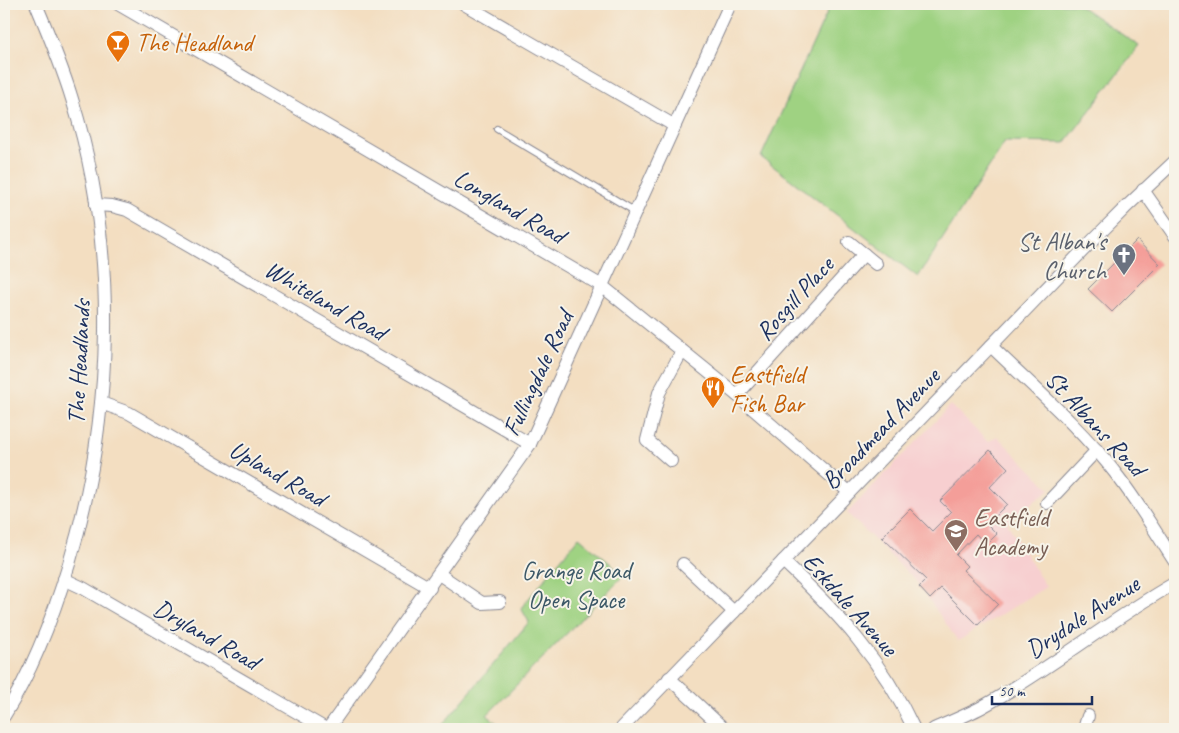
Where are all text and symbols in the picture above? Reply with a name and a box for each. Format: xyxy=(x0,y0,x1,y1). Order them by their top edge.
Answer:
place label: The Headland xyxy=(136,27,256,59)
bar icon: The Headland xyxy=(105,29,131,63)
street label: Longland Road xyxy=(448,162,574,253)
place label: St Alban's Church xyxy=(1018,226,1108,287)
church icon: St Alban's Church xyxy=(1111,242,1137,276)
street label: Rosgill Place xyxy=(749,249,842,347)
street label: Whiteland Road xyxy=(259,253,395,350)
street label: The Headlands xyxy=(60,296,98,425)
street label: Fullingdale Road xyxy=(495,302,583,441)
place label: Eastfield Fish Bar xyxy=(730,359,809,420)
street label: Broadmead Avenue xyxy=(815,360,948,496)
street label: St Albans Road xyxy=(1038,364,1155,486)
restaurant icon: Eastfield Fish Bar xyxy=(700,375,726,409)
street label: Upland Road xyxy=(224,433,335,516)
place label: Eastfield Academy xyxy=(974,502,1053,563)
school or university icon: Eastfield Academy xyxy=(943,518,969,552)
street label: Eskdale Avenue xyxy=(796,547,906,664)
park label: Grange Road Open Space xyxy=(521,555,635,616)
street label: Drydale Avenue xyxy=(1020,567,1147,665)
street label: Dryland Road xyxy=(148,592,268,679)
scale bar xyxy=(992,673,1092,705)
text: 50 m xyxy=(999,682,1026,701)

